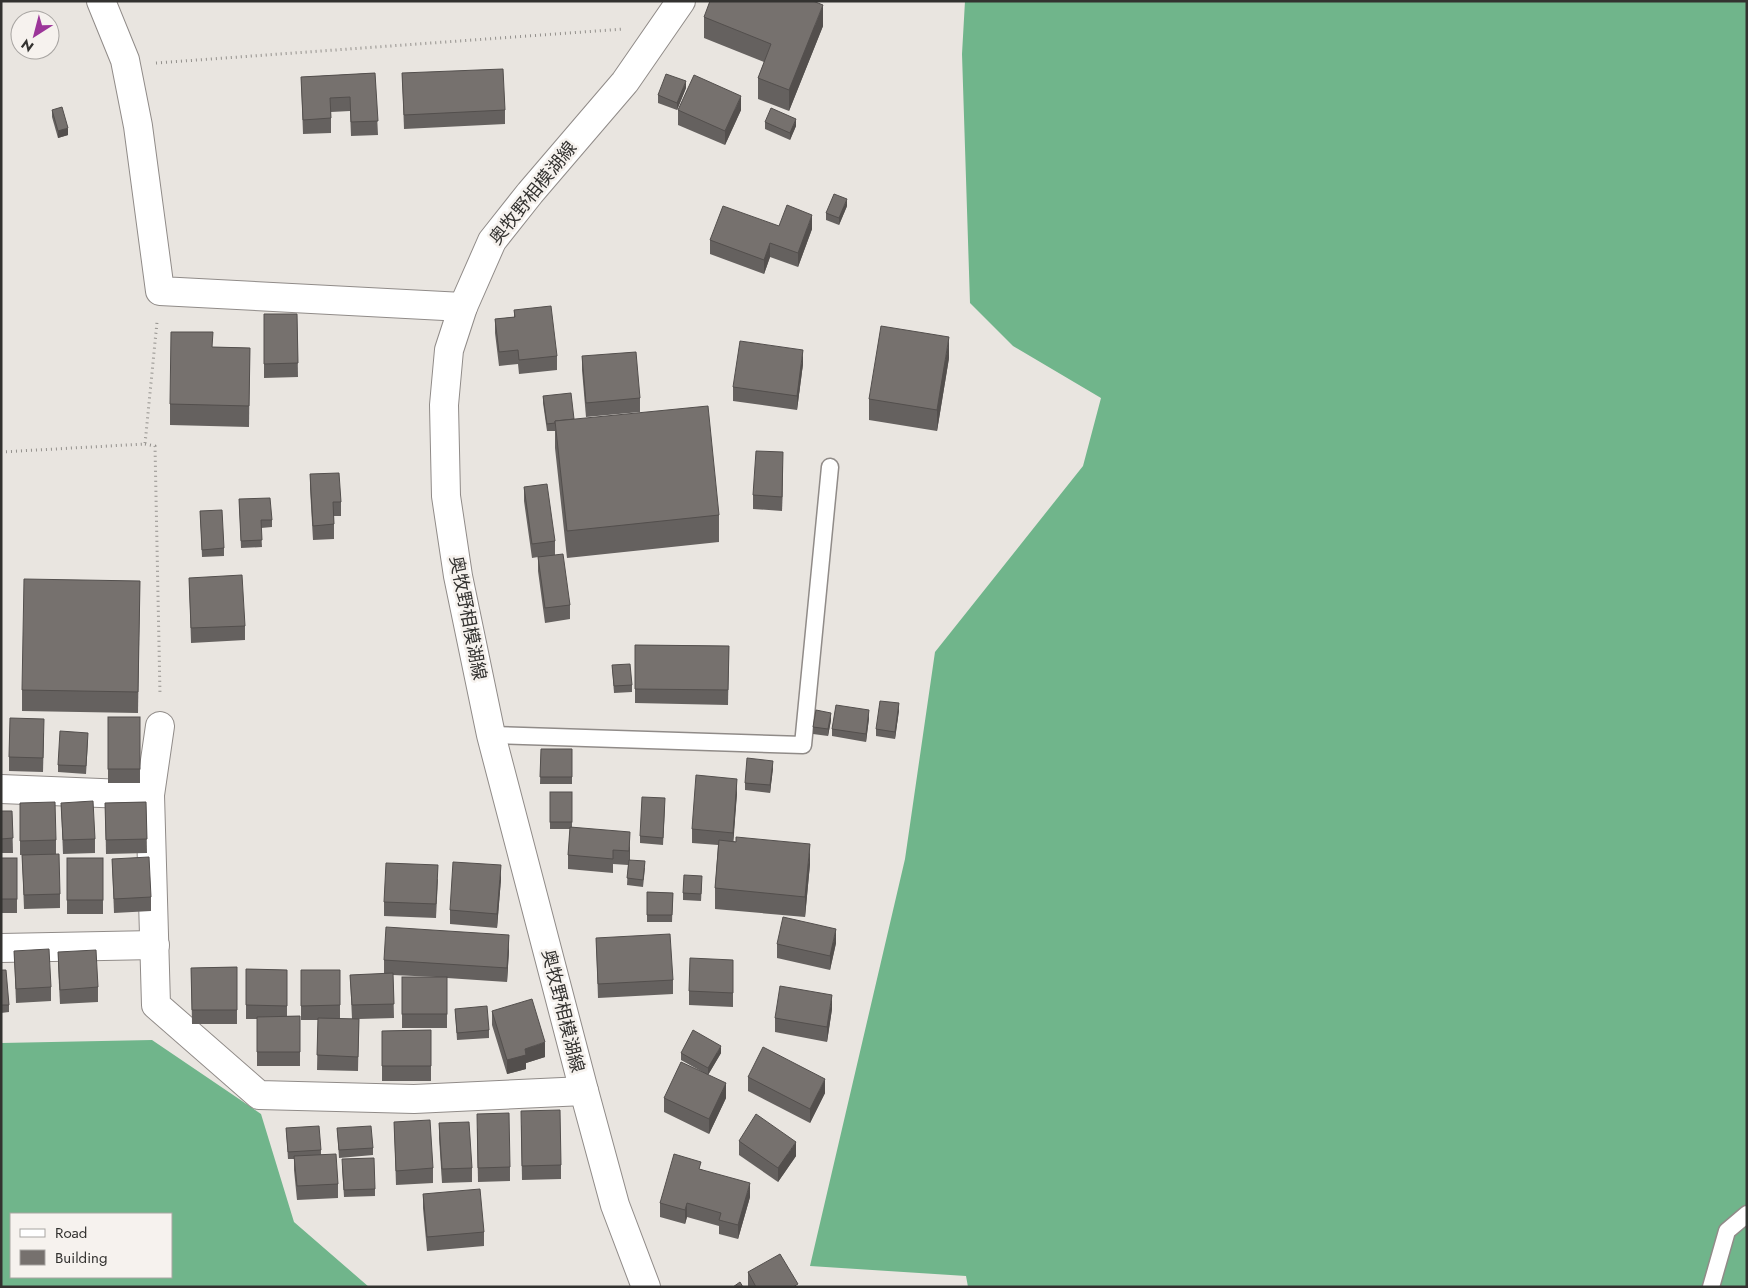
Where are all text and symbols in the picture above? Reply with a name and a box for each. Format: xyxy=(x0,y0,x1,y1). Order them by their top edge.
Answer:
north arrow xyxy=(10,10,60,60)
text: N xyxy=(17,34,38,57)
street label: 奥牧野相模湖線 xyxy=(483,136,583,250)
street label: 奥牧野相模湖線 xyxy=(443,554,493,682)
street label: 奥牧野相模湖線 xyxy=(535,947,591,1075)
legend xyxy=(10,1213,172,1278)
text: Road xyxy=(55,1222,87,1244)
text: Building xyxy=(55,1247,107,1269)

